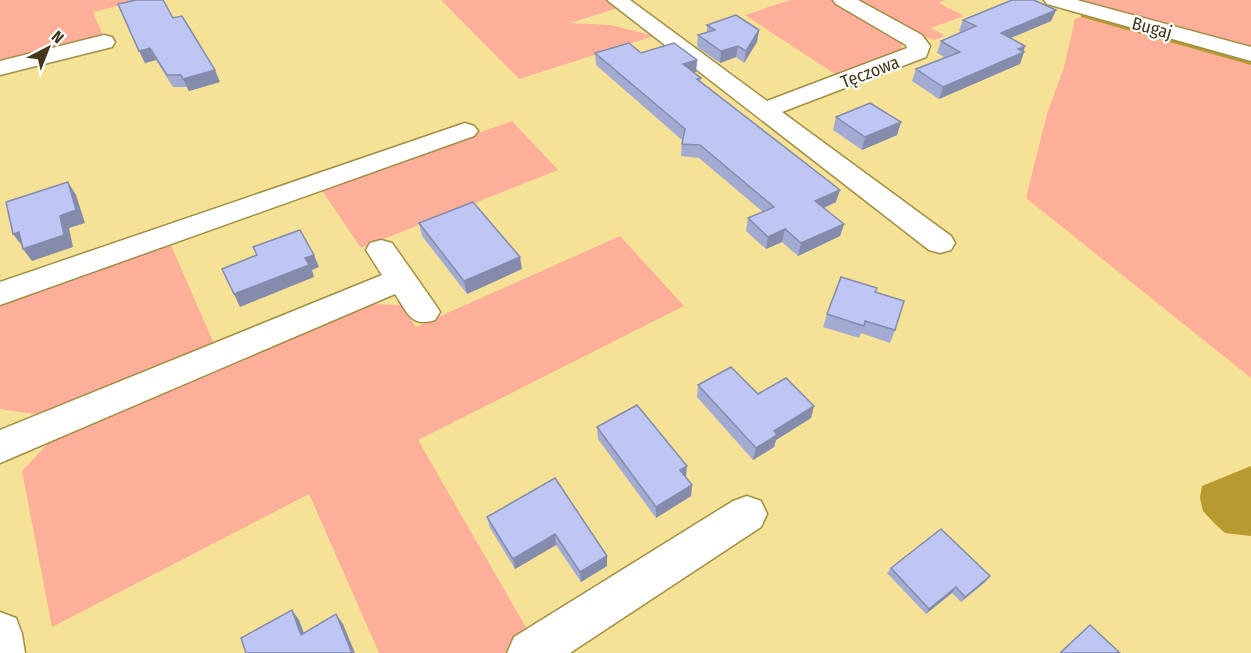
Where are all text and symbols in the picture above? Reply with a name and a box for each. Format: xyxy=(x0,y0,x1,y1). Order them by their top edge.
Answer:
street label: Bugaj xyxy=(1130,12,1174,44)
north arrow xyxy=(18,18,78,78)
text: N xyxy=(48,27,68,47)
street label: Tęczowa xyxy=(838,51,902,93)

